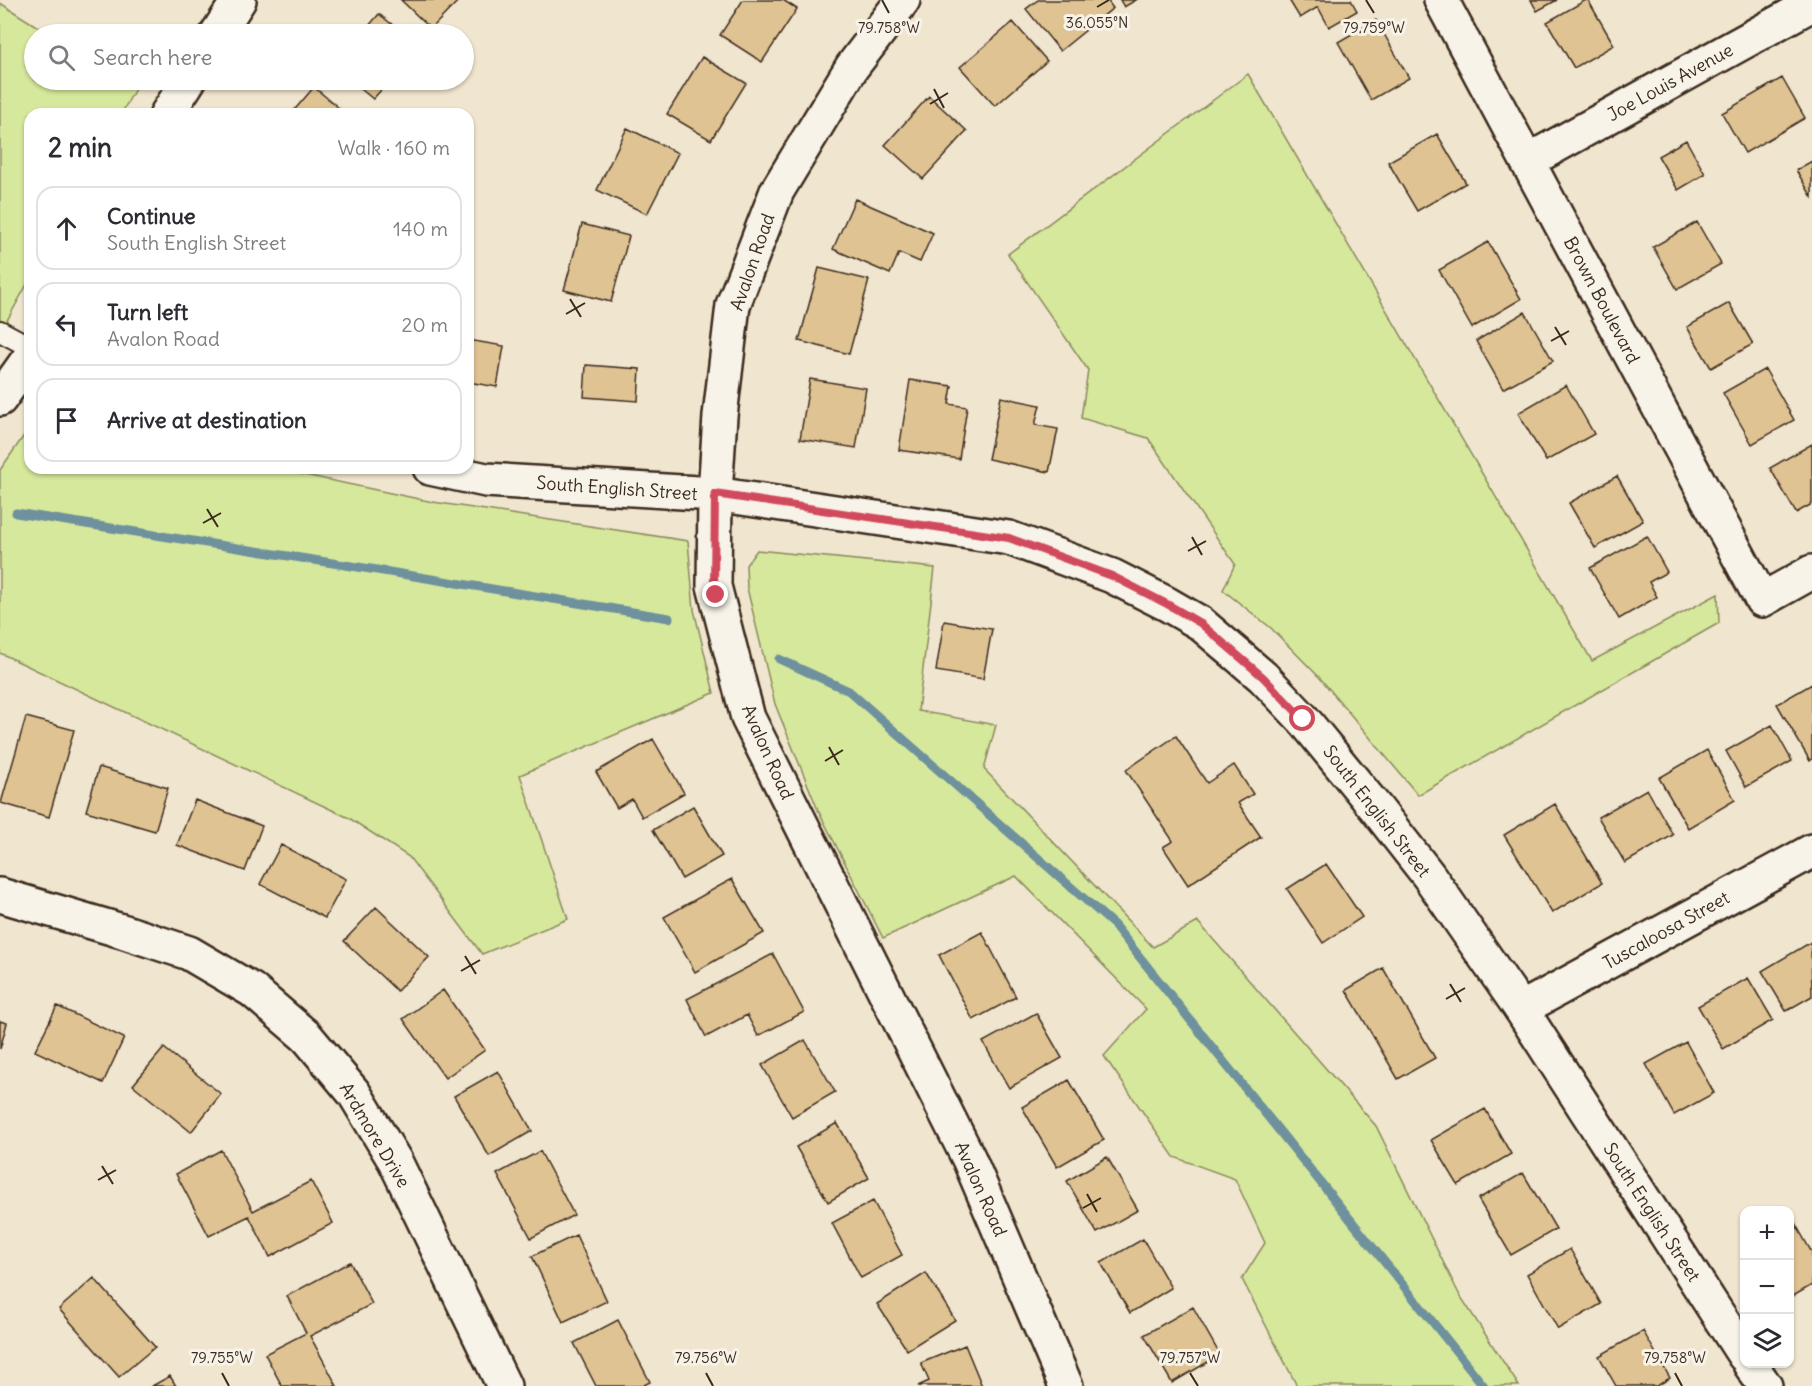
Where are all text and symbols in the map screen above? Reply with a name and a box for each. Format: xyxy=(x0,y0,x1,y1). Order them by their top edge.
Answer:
text: 36.055°N xyxy=(1066,13,1128,32)
text: 79.758°W xyxy=(858,18,920,37)
text: 79.759°W xyxy=(1343,18,1405,37)
search box xyxy=(24,24,474,90)
street label: Joe Louis Avenue xyxy=(1603,38,1737,126)
icon: search xyxy=(45,41,78,74)
text: Search here xyxy=(93,43,212,71)
text: 2 min xyxy=(48,131,112,164)
text: Walk · 160 m xyxy=(337,135,450,160)
text: Continue xyxy=(107,202,196,230)
street label: Avalon Road xyxy=(725,210,780,314)
icon: ahead xyxy=(50,212,83,245)
text: 140 m xyxy=(393,216,448,241)
text: South English Street xyxy=(107,230,286,255)
street label: Brown Boulevard xyxy=(1559,232,1645,368)
text: Turn left xyxy=(107,298,188,326)
icon: left xyxy=(50,308,83,341)
text: 20 m xyxy=(402,312,448,337)
text: Avalon Road xyxy=(107,326,220,351)
icon: arrive xyxy=(50,404,83,437)
text: Arrive at destination xyxy=(107,406,307,434)
street label: South English Street xyxy=(536,471,698,505)
route end xyxy=(702,581,728,607)
street label: Avalon Road xyxy=(737,701,799,803)
route start xyxy=(1289,705,1315,731)
street label: South English Street xyxy=(1318,740,1436,882)
street label: Tuscaloosa Street xyxy=(1599,886,1733,974)
street label: Ardmore Drive xyxy=(335,1078,415,1192)
street label: Avalon Road xyxy=(950,1138,1012,1240)
street label: South English Street xyxy=(1598,1138,1706,1286)
map controls xyxy=(1740,1206,1794,1368)
button: + xyxy=(1740,1206,1794,1260)
button: − xyxy=(1740,1260,1794,1314)
button: layers xyxy=(1740,1314,1794,1368)
text: 79.755°W xyxy=(191,1348,253,1367)
text: 79.756°W xyxy=(675,1348,737,1367)
text: 79.757°W xyxy=(1160,1348,1221,1367)
text: 79.758°W xyxy=(1644,1348,1706,1367)

